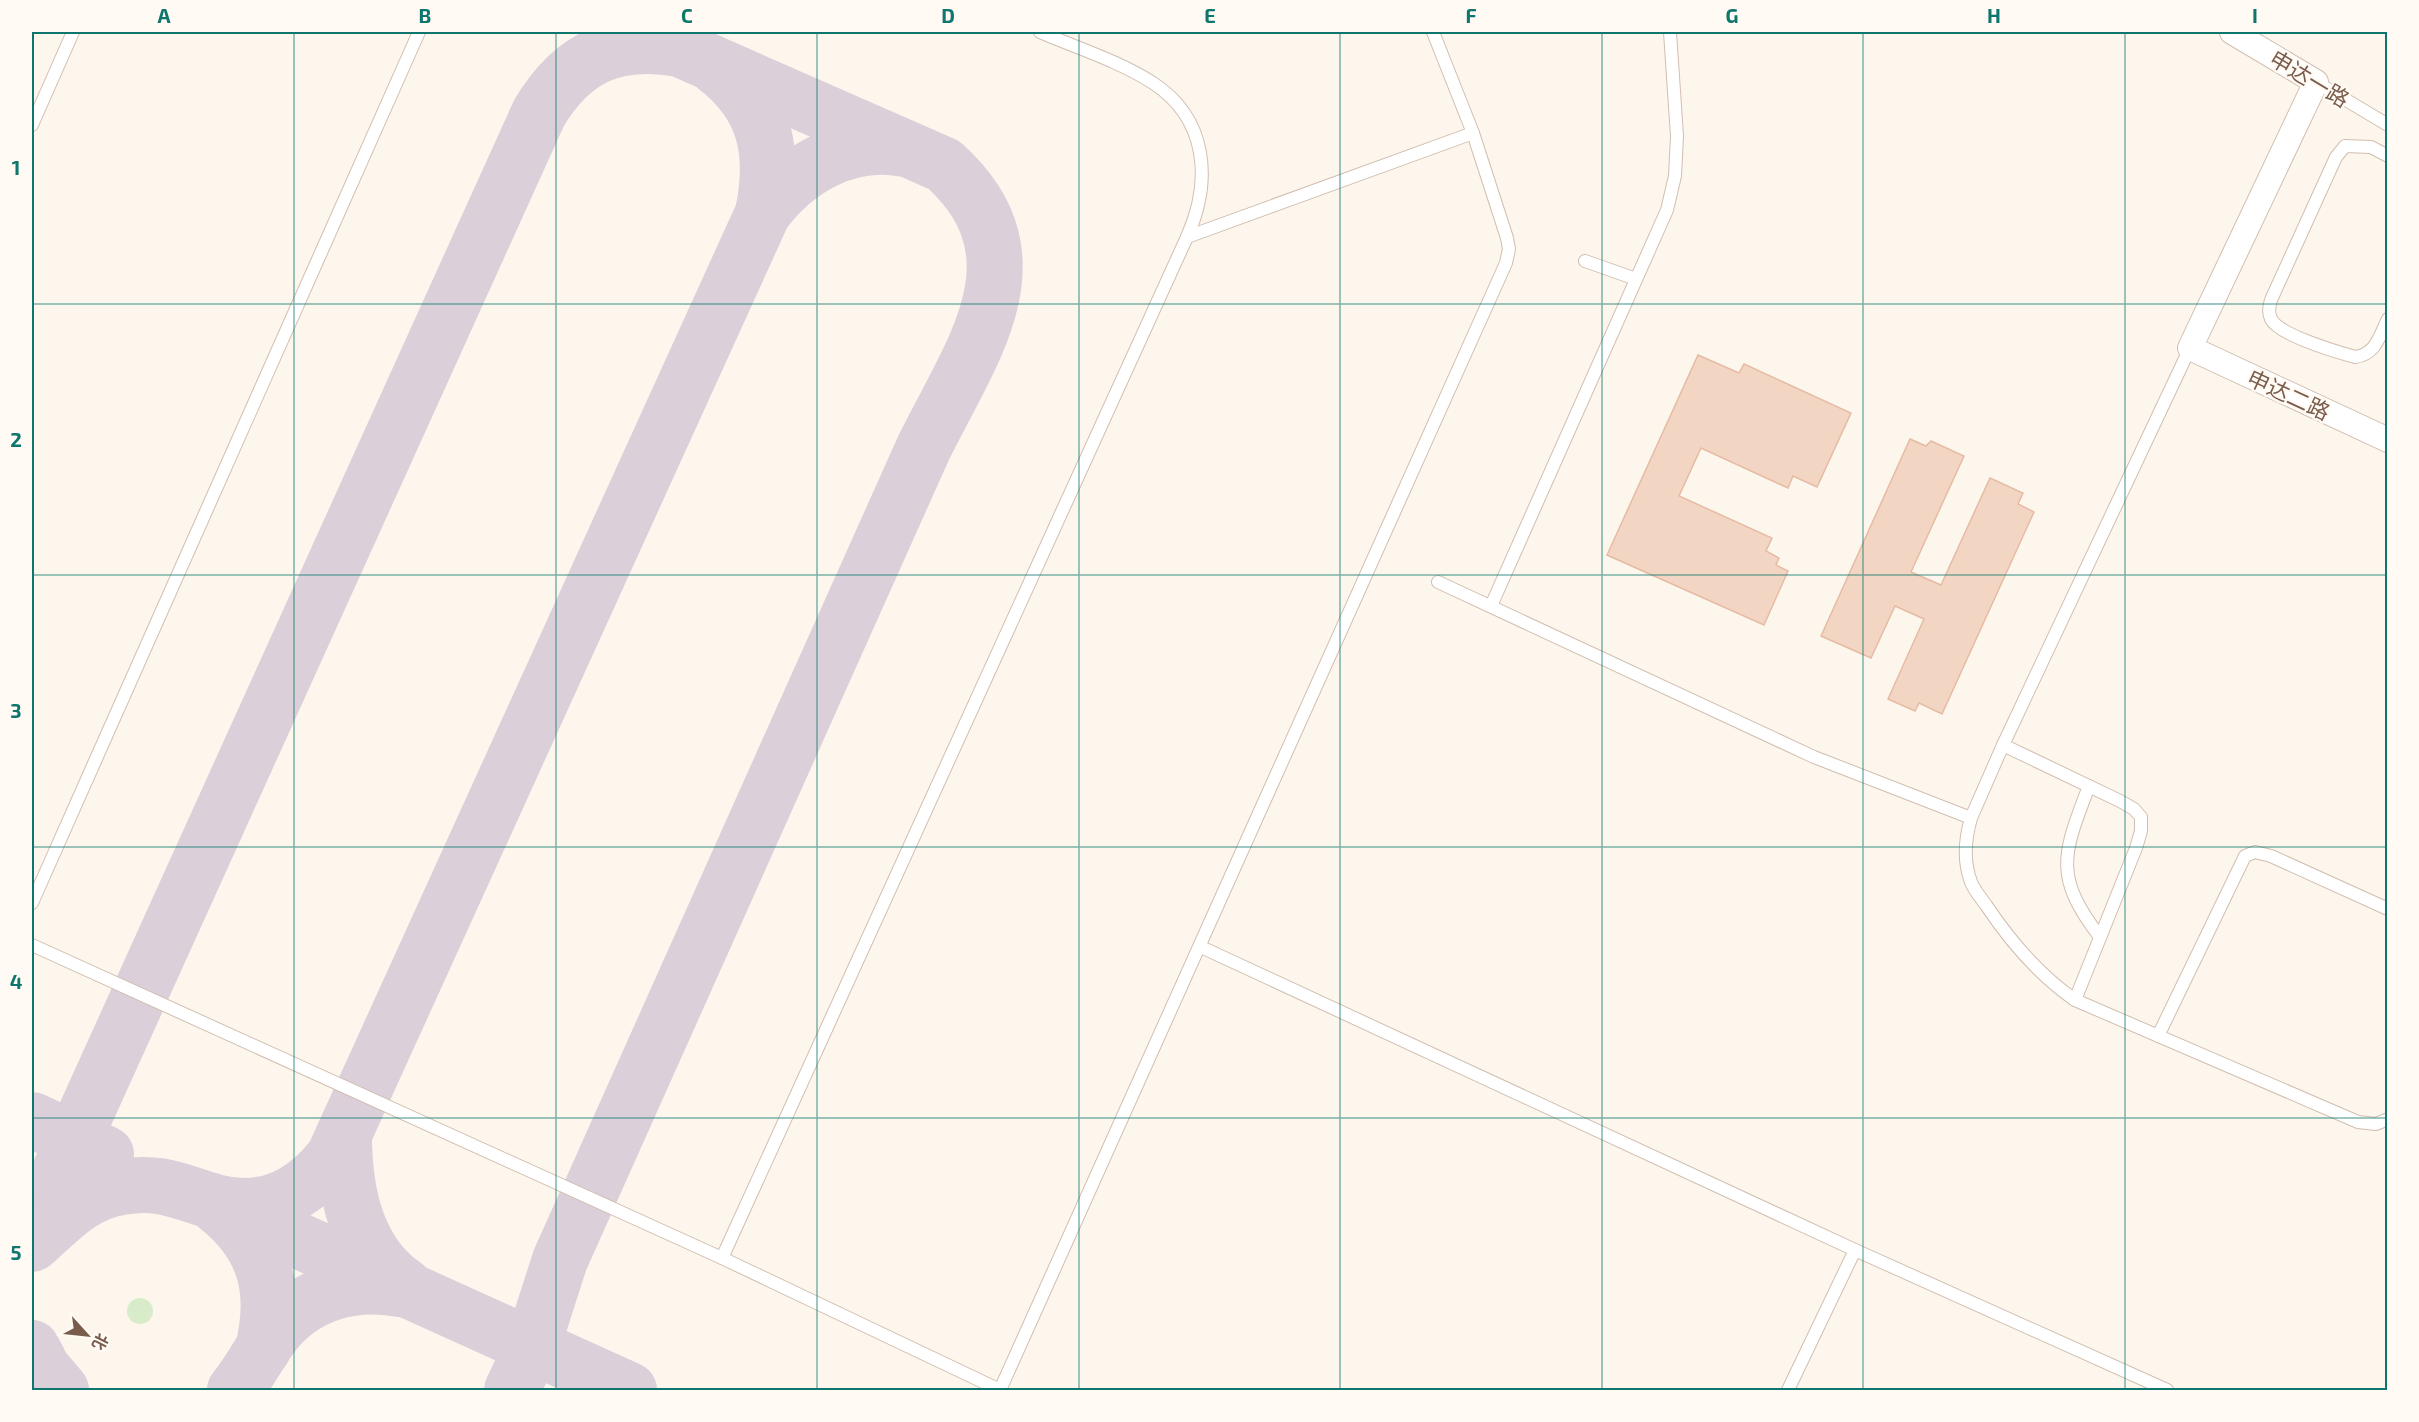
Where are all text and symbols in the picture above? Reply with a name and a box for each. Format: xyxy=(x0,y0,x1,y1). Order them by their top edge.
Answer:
text: A xyxy=(157,3,171,27)
text: B xyxy=(419,3,431,27)
text: C xyxy=(681,3,693,27)
text: D xyxy=(941,3,955,27)
text: E xyxy=(1204,3,1216,27)
text: F xyxy=(1465,3,1477,27)
text: G xyxy=(1726,3,1738,27)
text: H xyxy=(1987,3,2001,27)
text: I xyxy=(2252,3,2258,27)
street label: 申达一路 xyxy=(2266,44,2354,112)
text: 1 xyxy=(12,155,20,179)
street label: 申达二路 xyxy=(2244,364,2334,424)
text: 2 xyxy=(10,427,22,451)
text: 3 xyxy=(10,698,22,722)
text: 4 xyxy=(10,969,23,993)
text: 5 xyxy=(10,1240,22,1264)
north arrow xyxy=(57,1305,117,1365)
text: 北 xyxy=(89,1331,113,1353)

